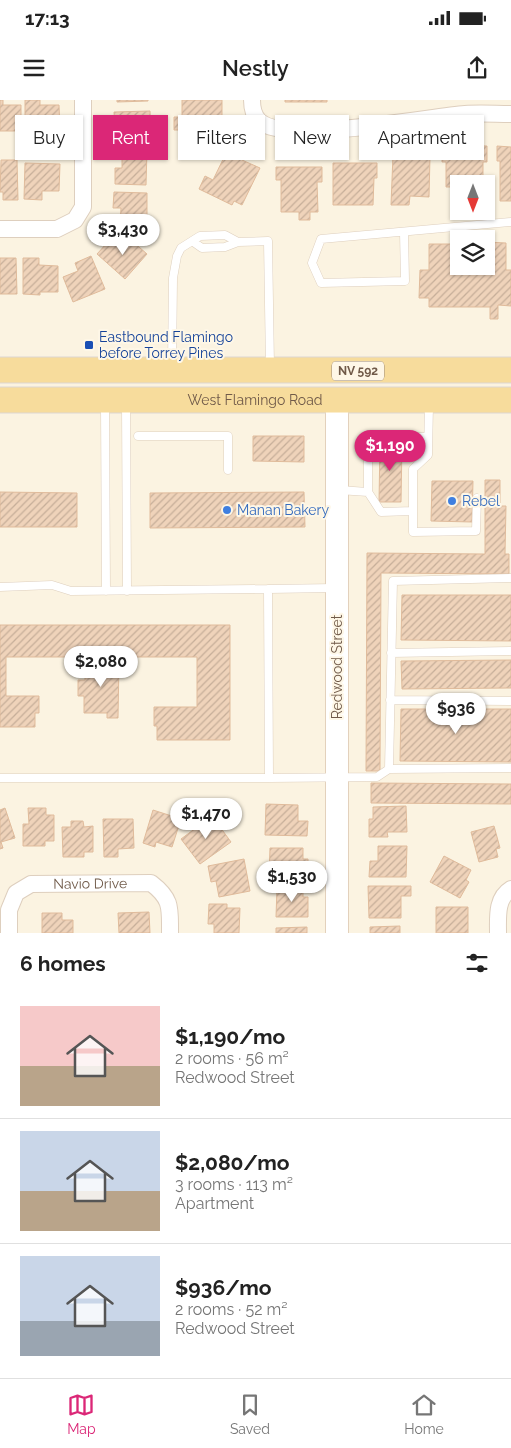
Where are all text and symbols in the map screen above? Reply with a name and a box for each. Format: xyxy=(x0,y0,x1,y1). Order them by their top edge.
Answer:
text: 17:13 xyxy=(25,7,70,29)
icon: menu xyxy=(20,54,48,82)
icon: share xyxy=(463,54,491,82)
text: Nestly xyxy=(222,55,289,81)
chip: Buy xyxy=(15,115,83,160)
chip: Rent xyxy=(93,115,168,160)
chip: Filters xyxy=(178,115,265,160)
chip: New xyxy=(275,115,349,160)
chip: Apartment xyxy=(359,115,484,160)
north arrow xyxy=(450,175,495,220)
map controls xyxy=(450,175,495,275)
pin: $3,430 xyxy=(82,214,164,256)
text: $3,430 xyxy=(98,220,148,239)
button: layers xyxy=(450,230,495,275)
place label: Eastbound Flamingo before Torrey Pines xyxy=(99,329,233,361)
marker: Eastbound Flamingo before Torrey Pines xyxy=(83,339,95,351)
road number: NV 592 xyxy=(332,362,384,380)
street label: West Flamingo Road xyxy=(188,392,323,408)
pin: $1,190 xyxy=(349,430,431,472)
text: $1,190 xyxy=(366,436,414,455)
place label: Rebel xyxy=(462,493,500,509)
marker: Rebel xyxy=(446,495,458,507)
place label: Manan Bakery xyxy=(237,502,329,518)
marker: Manan Bakery xyxy=(221,504,233,516)
street label: Redwood Street xyxy=(329,614,345,719)
pin: $2,080 xyxy=(60,646,142,688)
text: $2,080 xyxy=(75,652,127,671)
pin: $936 xyxy=(426,692,486,735)
text: $936 xyxy=(437,699,475,718)
pin: $1,470 xyxy=(165,798,247,840)
text: $1,470 xyxy=(181,804,231,823)
pin: $1,530 xyxy=(251,860,333,903)
text: $1,530 xyxy=(267,867,317,886)
street label: Navio Drive xyxy=(53,875,127,892)
icon: filters xyxy=(463,949,491,977)
text: 6 homes xyxy=(20,951,106,976)
text: $1,190/mo xyxy=(175,1024,285,1049)
icon: home xyxy=(60,1026,120,1086)
text: 2 rooms · 56 m² xyxy=(175,1049,289,1068)
text: Redwood Street xyxy=(175,1068,295,1087)
text: $2,080/mo xyxy=(175,1150,290,1175)
icon: home xyxy=(60,1151,120,1211)
text: 3 rooms · 113 m² xyxy=(175,1175,293,1194)
text: Apartment xyxy=(175,1194,254,1213)
text: $936/mo xyxy=(175,1275,271,1300)
icon: home xyxy=(60,1276,120,1336)
text: 2 rooms · 52 m² xyxy=(175,1300,287,1319)
text: Redwood Street xyxy=(175,1319,295,1338)
tab: Map xyxy=(67,1391,96,1437)
tab: Saved xyxy=(230,1391,270,1437)
tab: Home xyxy=(404,1391,444,1437)

